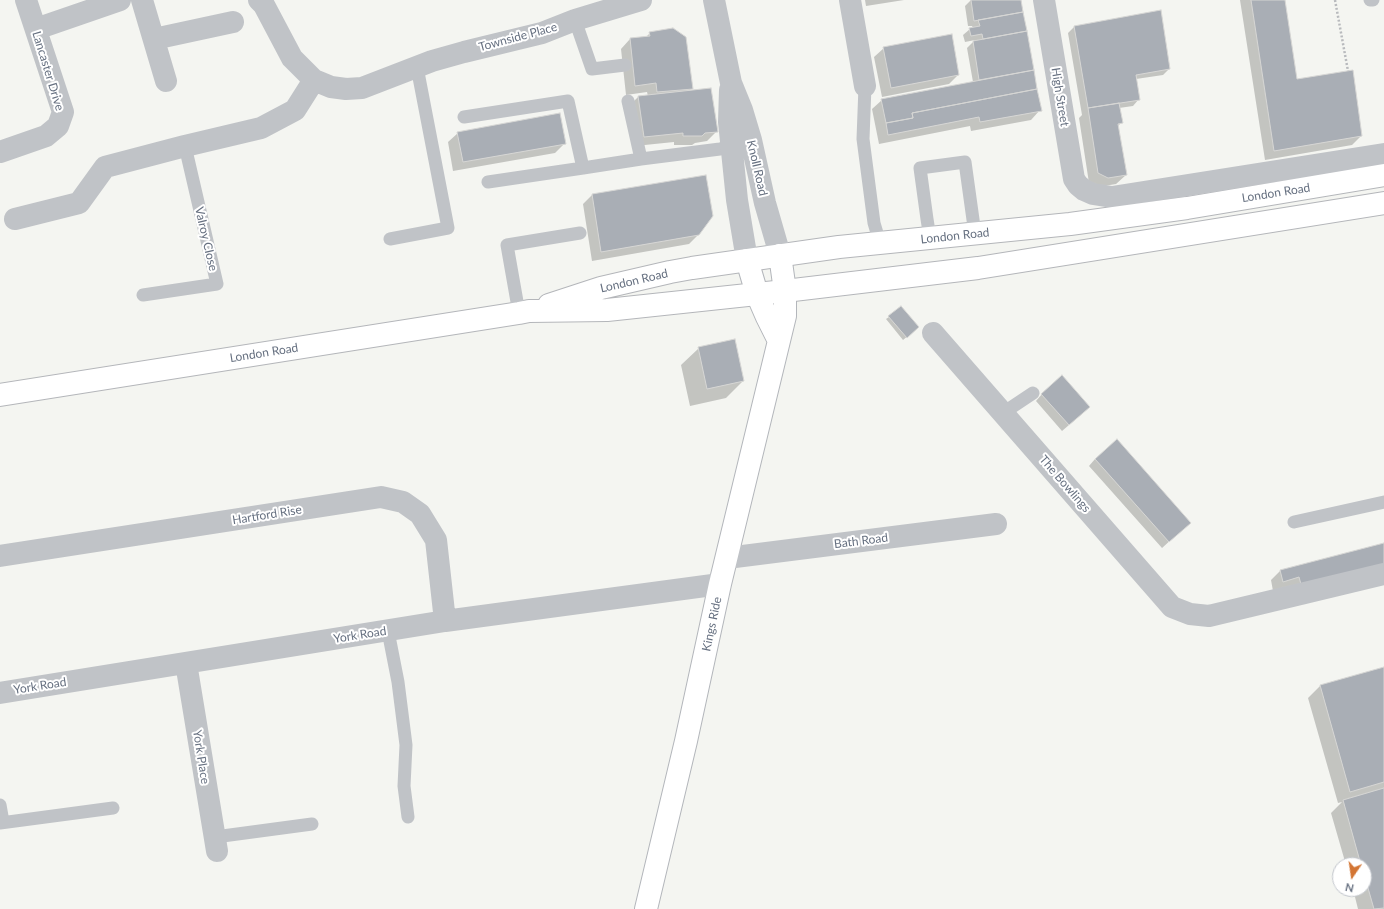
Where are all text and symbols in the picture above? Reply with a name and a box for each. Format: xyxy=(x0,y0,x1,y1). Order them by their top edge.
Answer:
street label: Townside Place xyxy=(477,20,559,54)
street label: Lancaster Drive xyxy=(29,30,67,112)
street label: High Street xyxy=(1048,66,1072,128)
street label: Knoll Road xyxy=(744,139,770,197)
street label: London Road xyxy=(1241,180,1311,206)
street label: Valroy Close xyxy=(192,206,220,272)
street label: London Road xyxy=(920,225,990,247)
street label: London Road xyxy=(599,266,669,296)
street label: London Road xyxy=(229,340,299,366)
street label: The Bowlings xyxy=(1036,453,1094,515)
street label: Hartford Rise xyxy=(231,502,303,528)
street label: Bath Road xyxy=(833,531,889,551)
street label: Kings Ride xyxy=(699,595,725,653)
street label: York Road xyxy=(333,624,387,646)
street label: York Road xyxy=(13,675,67,697)
street label: York Place xyxy=(190,729,212,785)
north arrow xyxy=(1332,857,1372,897)
text: N xyxy=(1344,881,1355,895)

